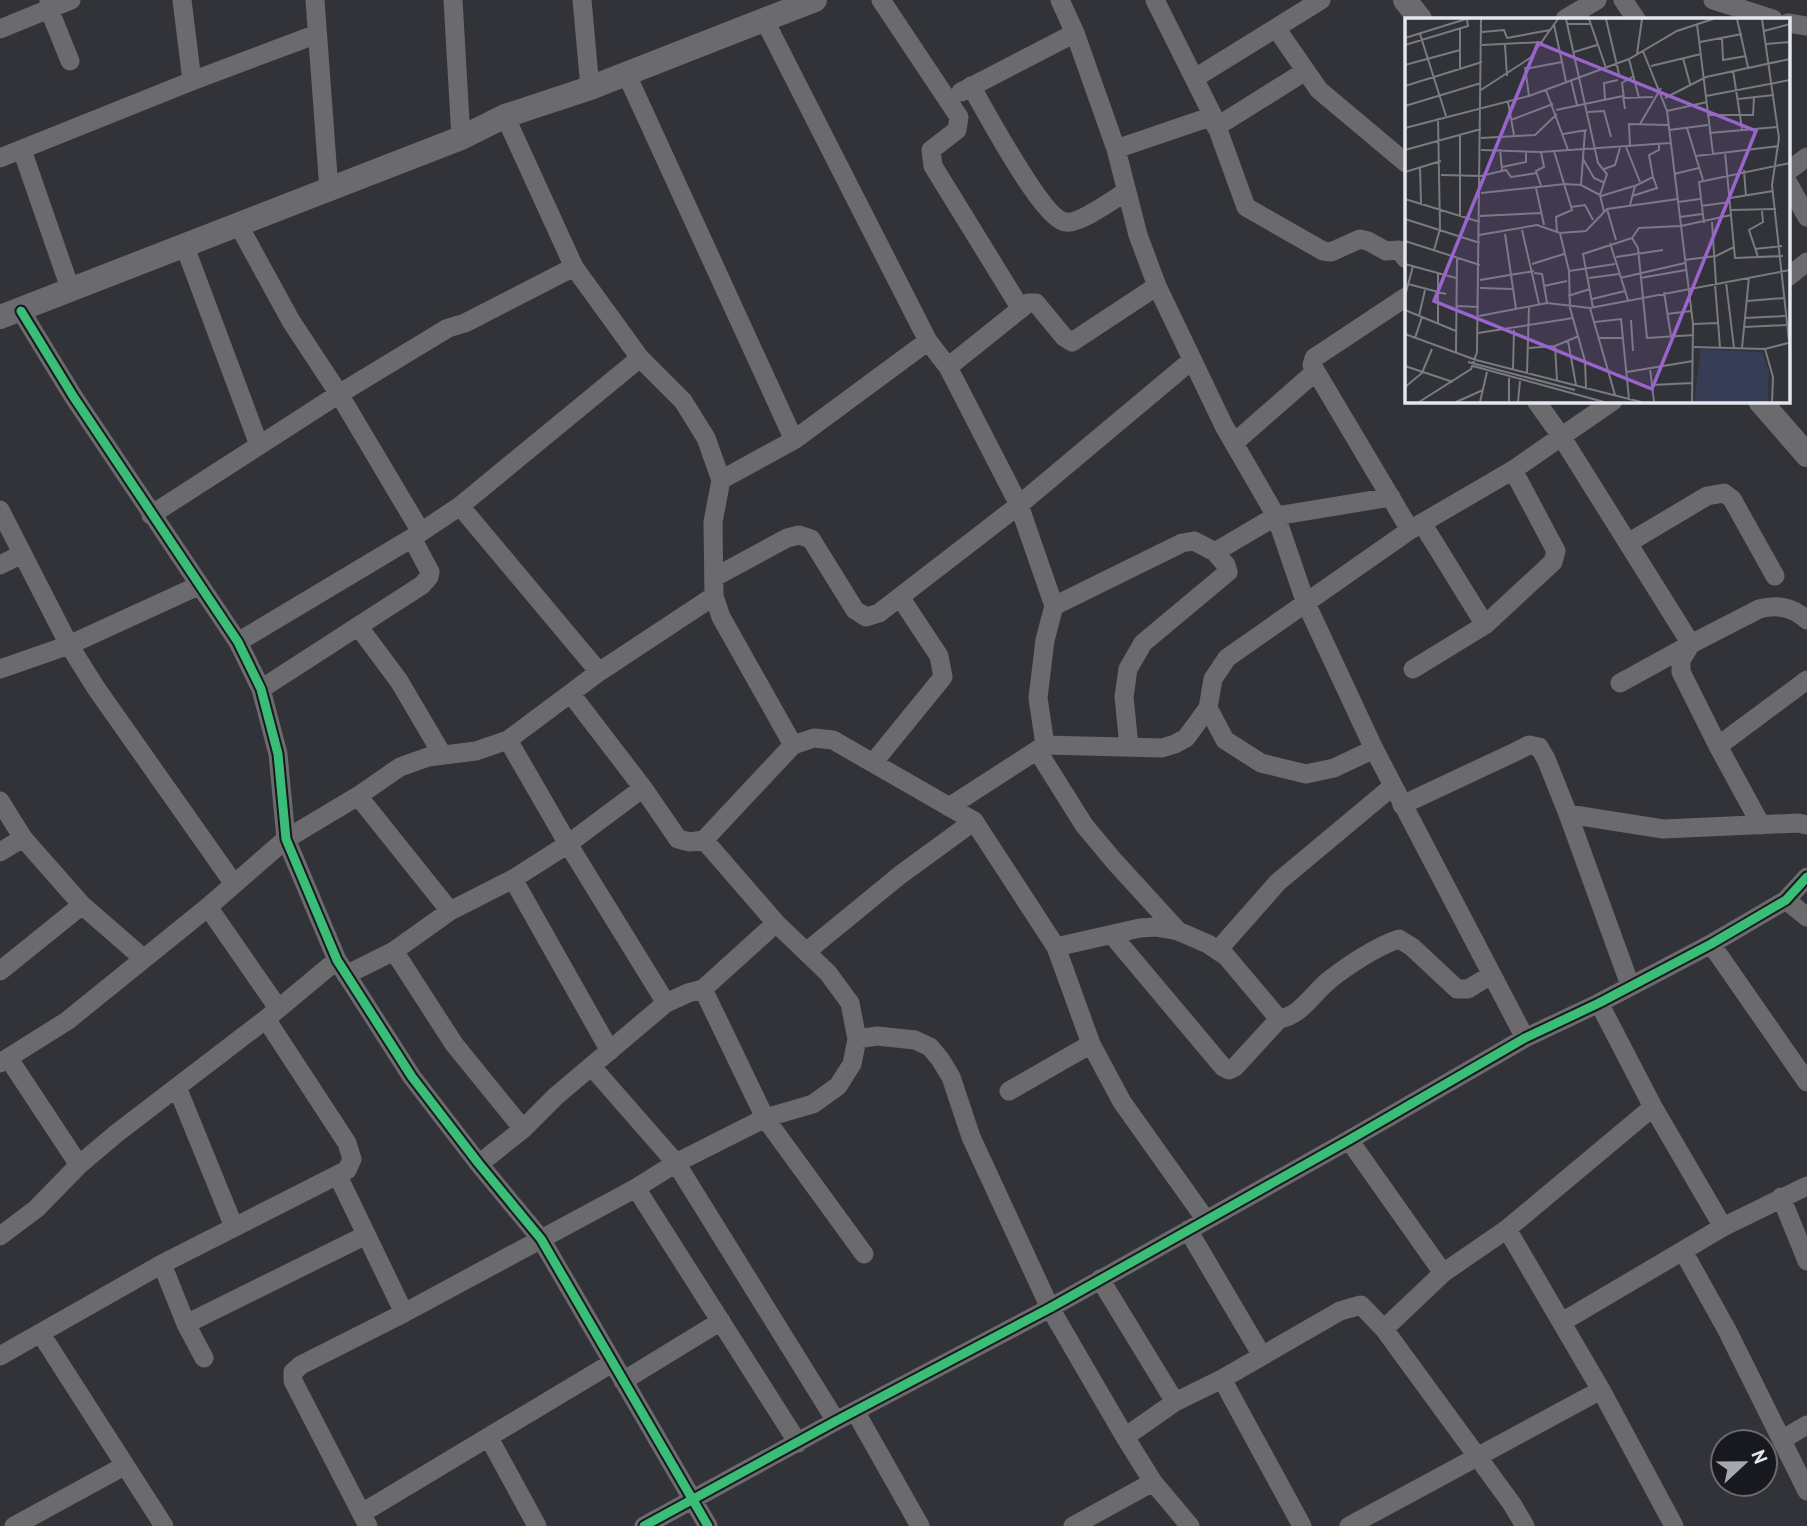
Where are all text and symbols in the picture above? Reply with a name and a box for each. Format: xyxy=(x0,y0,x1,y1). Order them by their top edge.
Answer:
inset map xyxy=(1405,18,1790,402)
north arrow xyxy=(1709,1428,1779,1498)
text: N xyxy=(1746,1446,1773,1467)

